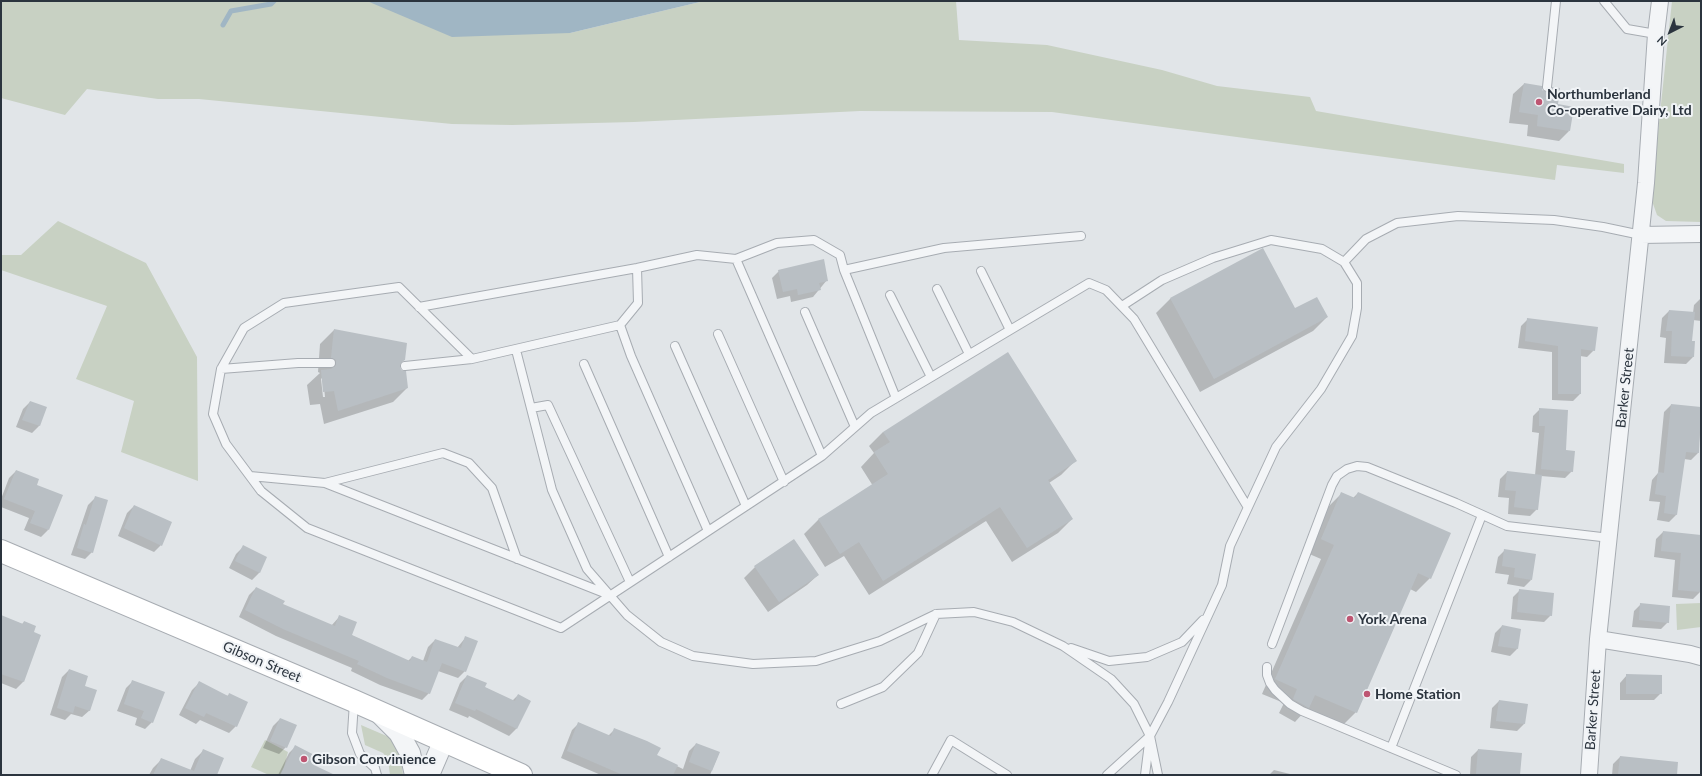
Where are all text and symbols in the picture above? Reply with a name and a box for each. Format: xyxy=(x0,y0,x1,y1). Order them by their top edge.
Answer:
north arrow xyxy=(1650,12,1690,52)
text: N xyxy=(1654,34,1669,49)
place label: Northumberland Co-operative Dairy, Ltd xyxy=(1547,86,1692,118)
marker: Northumberland Co-operative Dairy, Ltd xyxy=(1534,97,1544,107)
street label: Barker Street xyxy=(1612,347,1638,429)
place label: York Arena xyxy=(1358,611,1427,627)
marker: York Arena xyxy=(1345,614,1355,624)
street label: Gibson Street xyxy=(220,638,304,686)
street label: Barker Street xyxy=(1582,669,1604,751)
place label: Home Station xyxy=(1375,686,1461,702)
marker: Home Station xyxy=(1362,689,1372,699)
place label: Gibson Convinience xyxy=(312,751,436,767)
marker: Gibson Convinience xyxy=(299,754,309,764)

